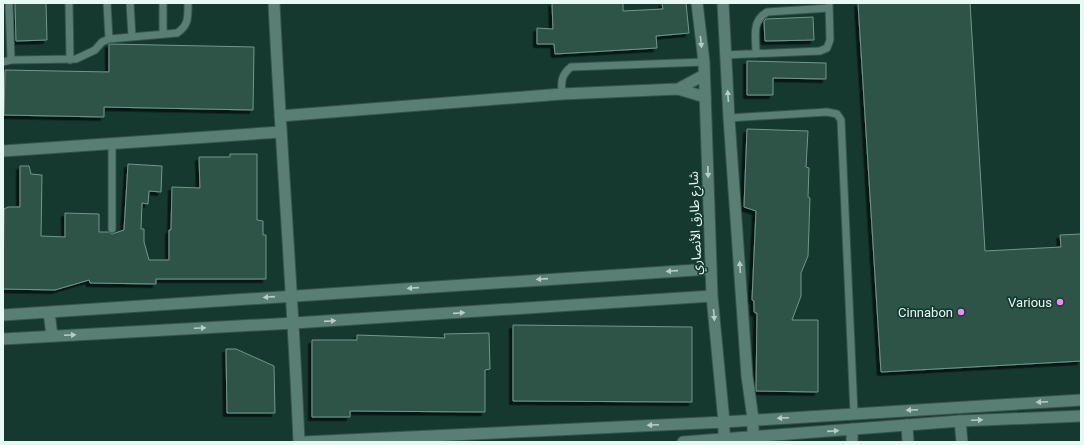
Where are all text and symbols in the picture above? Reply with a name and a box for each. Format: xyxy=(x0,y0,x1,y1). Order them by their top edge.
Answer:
one-way arrow xyxy=(698,36,704,48)
one-way arrow xyxy=(725,89,731,102)
one-way arrow xyxy=(704,166,711,178)
street label: شارع طارق الأنصاري xyxy=(686,171,707,275)
one-way arrow xyxy=(736,261,743,273)
one-way arrow xyxy=(666,268,678,275)
one-way arrow xyxy=(536,276,548,283)
one-way arrow xyxy=(407,284,419,291)
one-way arrow xyxy=(263,294,275,301)
place label: Various xyxy=(1008,295,1052,310)
marker: Various xyxy=(1055,297,1065,307)
place label: Cinnabon xyxy=(898,305,953,320)
marker: Cinnabon xyxy=(956,307,966,317)
one-way arrow xyxy=(453,309,465,316)
one-way arrow xyxy=(711,309,718,321)
one-way arrow xyxy=(323,317,336,324)
one-way arrow xyxy=(194,325,206,332)
one-way arrow xyxy=(64,332,76,339)
one-way arrow xyxy=(1036,399,1048,406)
one-way arrow xyxy=(905,407,918,413)
one-way arrow xyxy=(777,414,789,421)
one-way arrow xyxy=(971,417,984,423)
one-way arrow xyxy=(647,422,659,429)
one-way arrow xyxy=(827,427,839,434)

